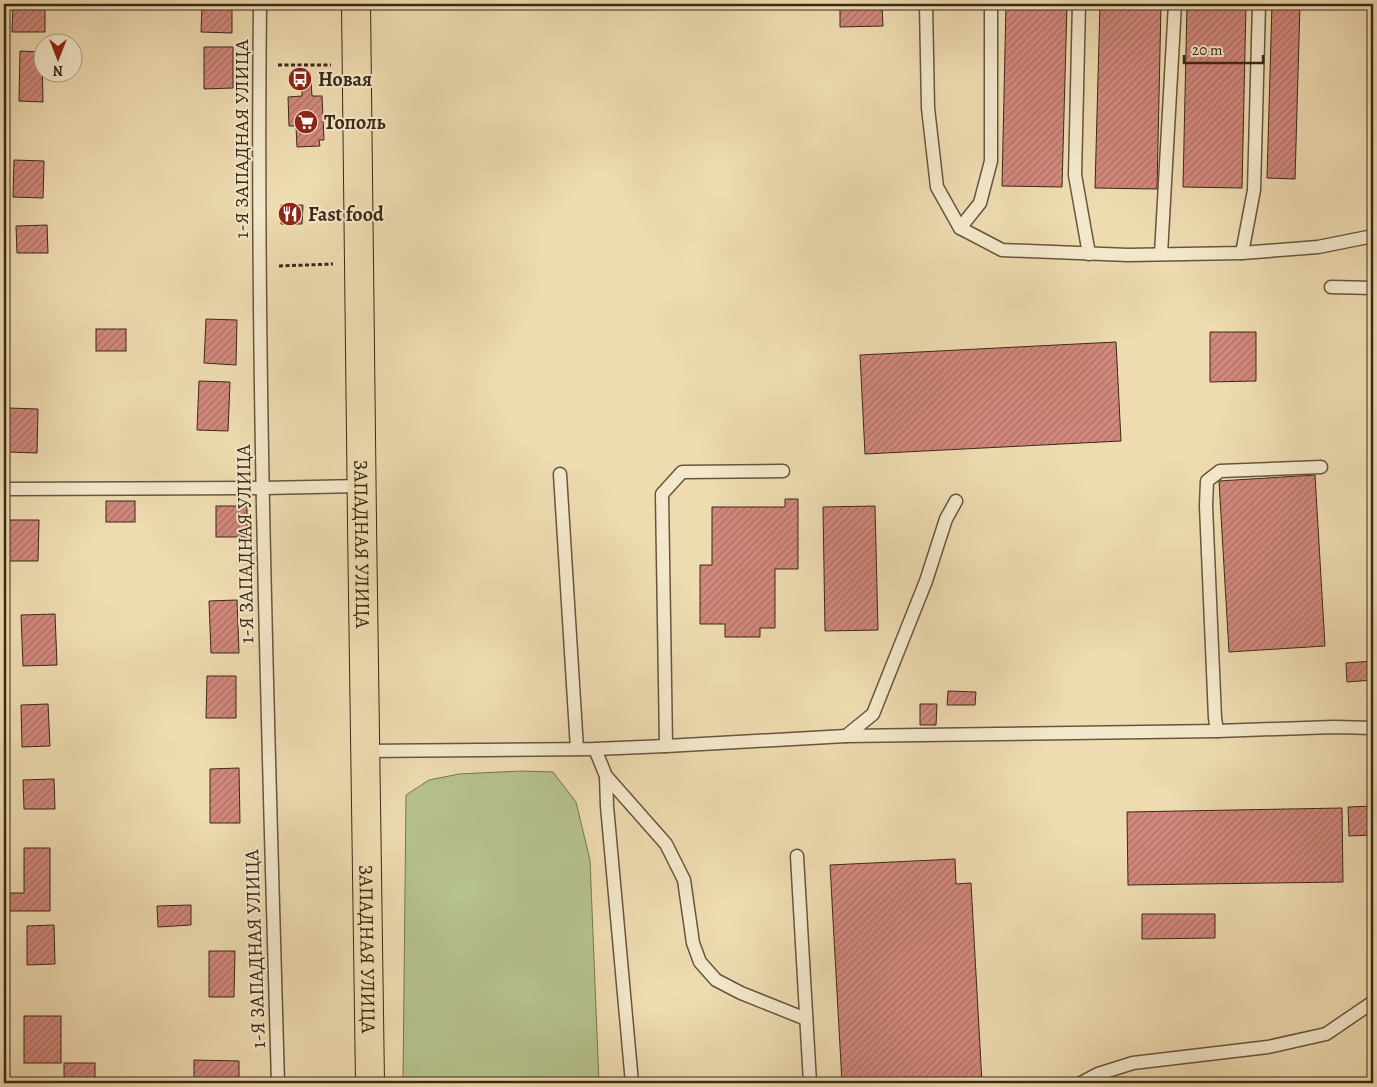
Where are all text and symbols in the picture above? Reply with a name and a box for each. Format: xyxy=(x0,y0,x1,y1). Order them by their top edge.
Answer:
north arrow xyxy=(32,32,82,82)
scale bar xyxy=(1184,32,1263,64)
street label: 1-Я ЗАПАДНАЯ УЛИЦА xyxy=(228,39,255,239)
text: 20 m xyxy=(1192,40,1223,60)
text: N xyxy=(53,61,63,80)
bus stop icon: Новая xyxy=(287,66,313,92)
place label: Новая xyxy=(318,66,372,93)
supermarket icon: Тополь xyxy=(293,109,319,135)
place label: Тополь xyxy=(324,109,386,136)
restaurant icon: Fast food xyxy=(277,201,303,227)
place label: Fast food xyxy=(308,201,384,228)
street label: 1-Я ЗАПАДНАЯ УЛИЦА xyxy=(230,444,260,644)
street label: ЗАПАДНАЯ УЛИЦА xyxy=(348,459,377,629)
street label: 1-Я ЗАПАДНАЯ УЛИЦА xyxy=(238,849,272,1049)
street label: ЗАПАДНАЯ УЛИЦА xyxy=(353,864,383,1034)

